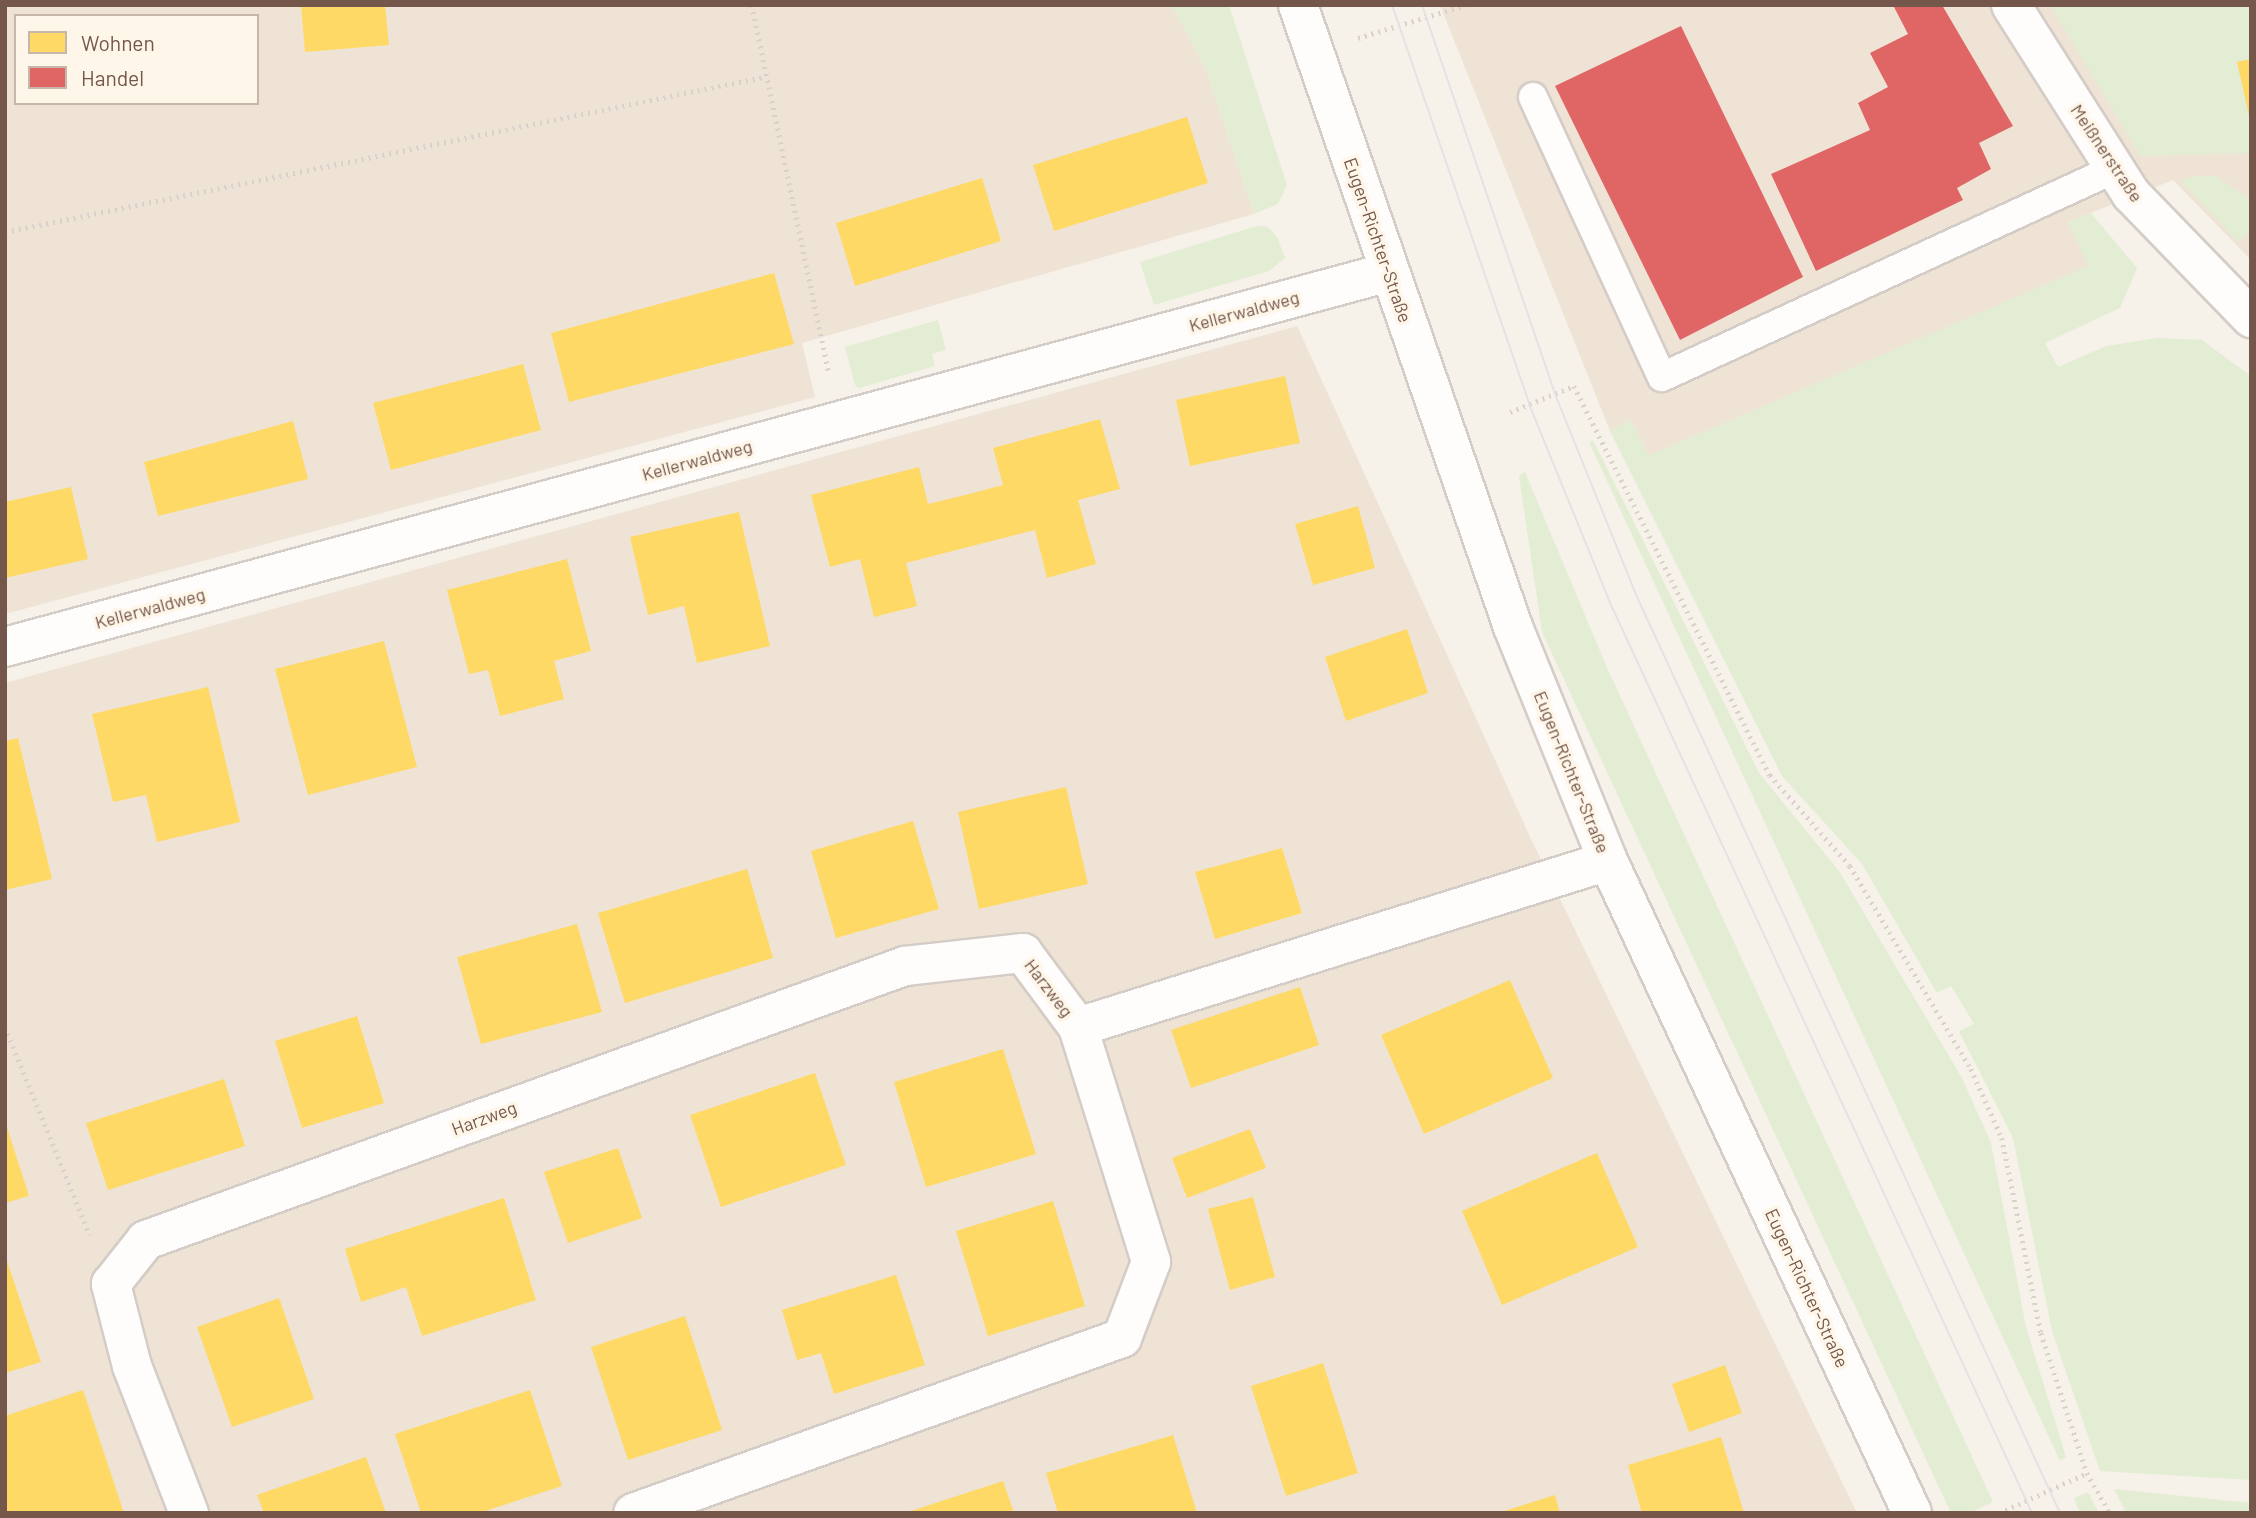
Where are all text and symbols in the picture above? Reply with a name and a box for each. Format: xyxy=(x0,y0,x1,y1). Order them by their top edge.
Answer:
legend xyxy=(14,14,259,105)
text: Wohnen xyxy=(81,30,155,55)
text: Handel xyxy=(81,65,144,90)
street label: Meißnerstraße xyxy=(2066,100,2148,206)
street label: Eugen-Richter-Straße xyxy=(1340,155,1416,325)
street label: Kellerwaldweg xyxy=(1187,286,1301,336)
street label: Kellerwaldweg xyxy=(640,435,754,485)
street label: Kellerwaldweg xyxy=(93,583,207,633)
street label: Eugen-Richter-Straße xyxy=(1530,688,1614,856)
street label: Harzweg xyxy=(1020,955,1078,1021)
street label: Harzweg xyxy=(449,1096,519,1140)
street label: Eugen-Richter-Straße xyxy=(1761,1205,1853,1371)

